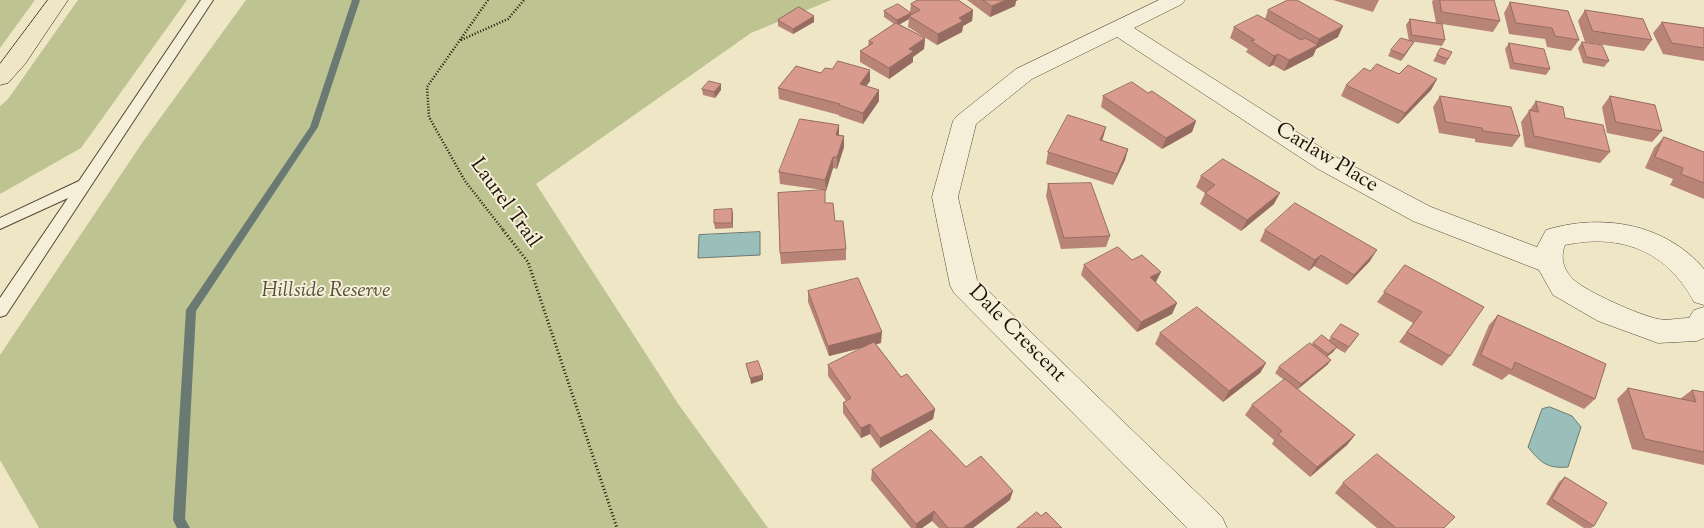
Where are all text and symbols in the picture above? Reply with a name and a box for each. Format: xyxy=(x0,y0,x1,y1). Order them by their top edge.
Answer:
street label: Carlaw Place xyxy=(1270,118,1382,200)
street label: Laurel Trail xyxy=(463,154,545,254)
park label: Hillside Reserve xyxy=(261,279,391,305)
street label: Dale Crescent xyxy=(962,281,1070,389)

